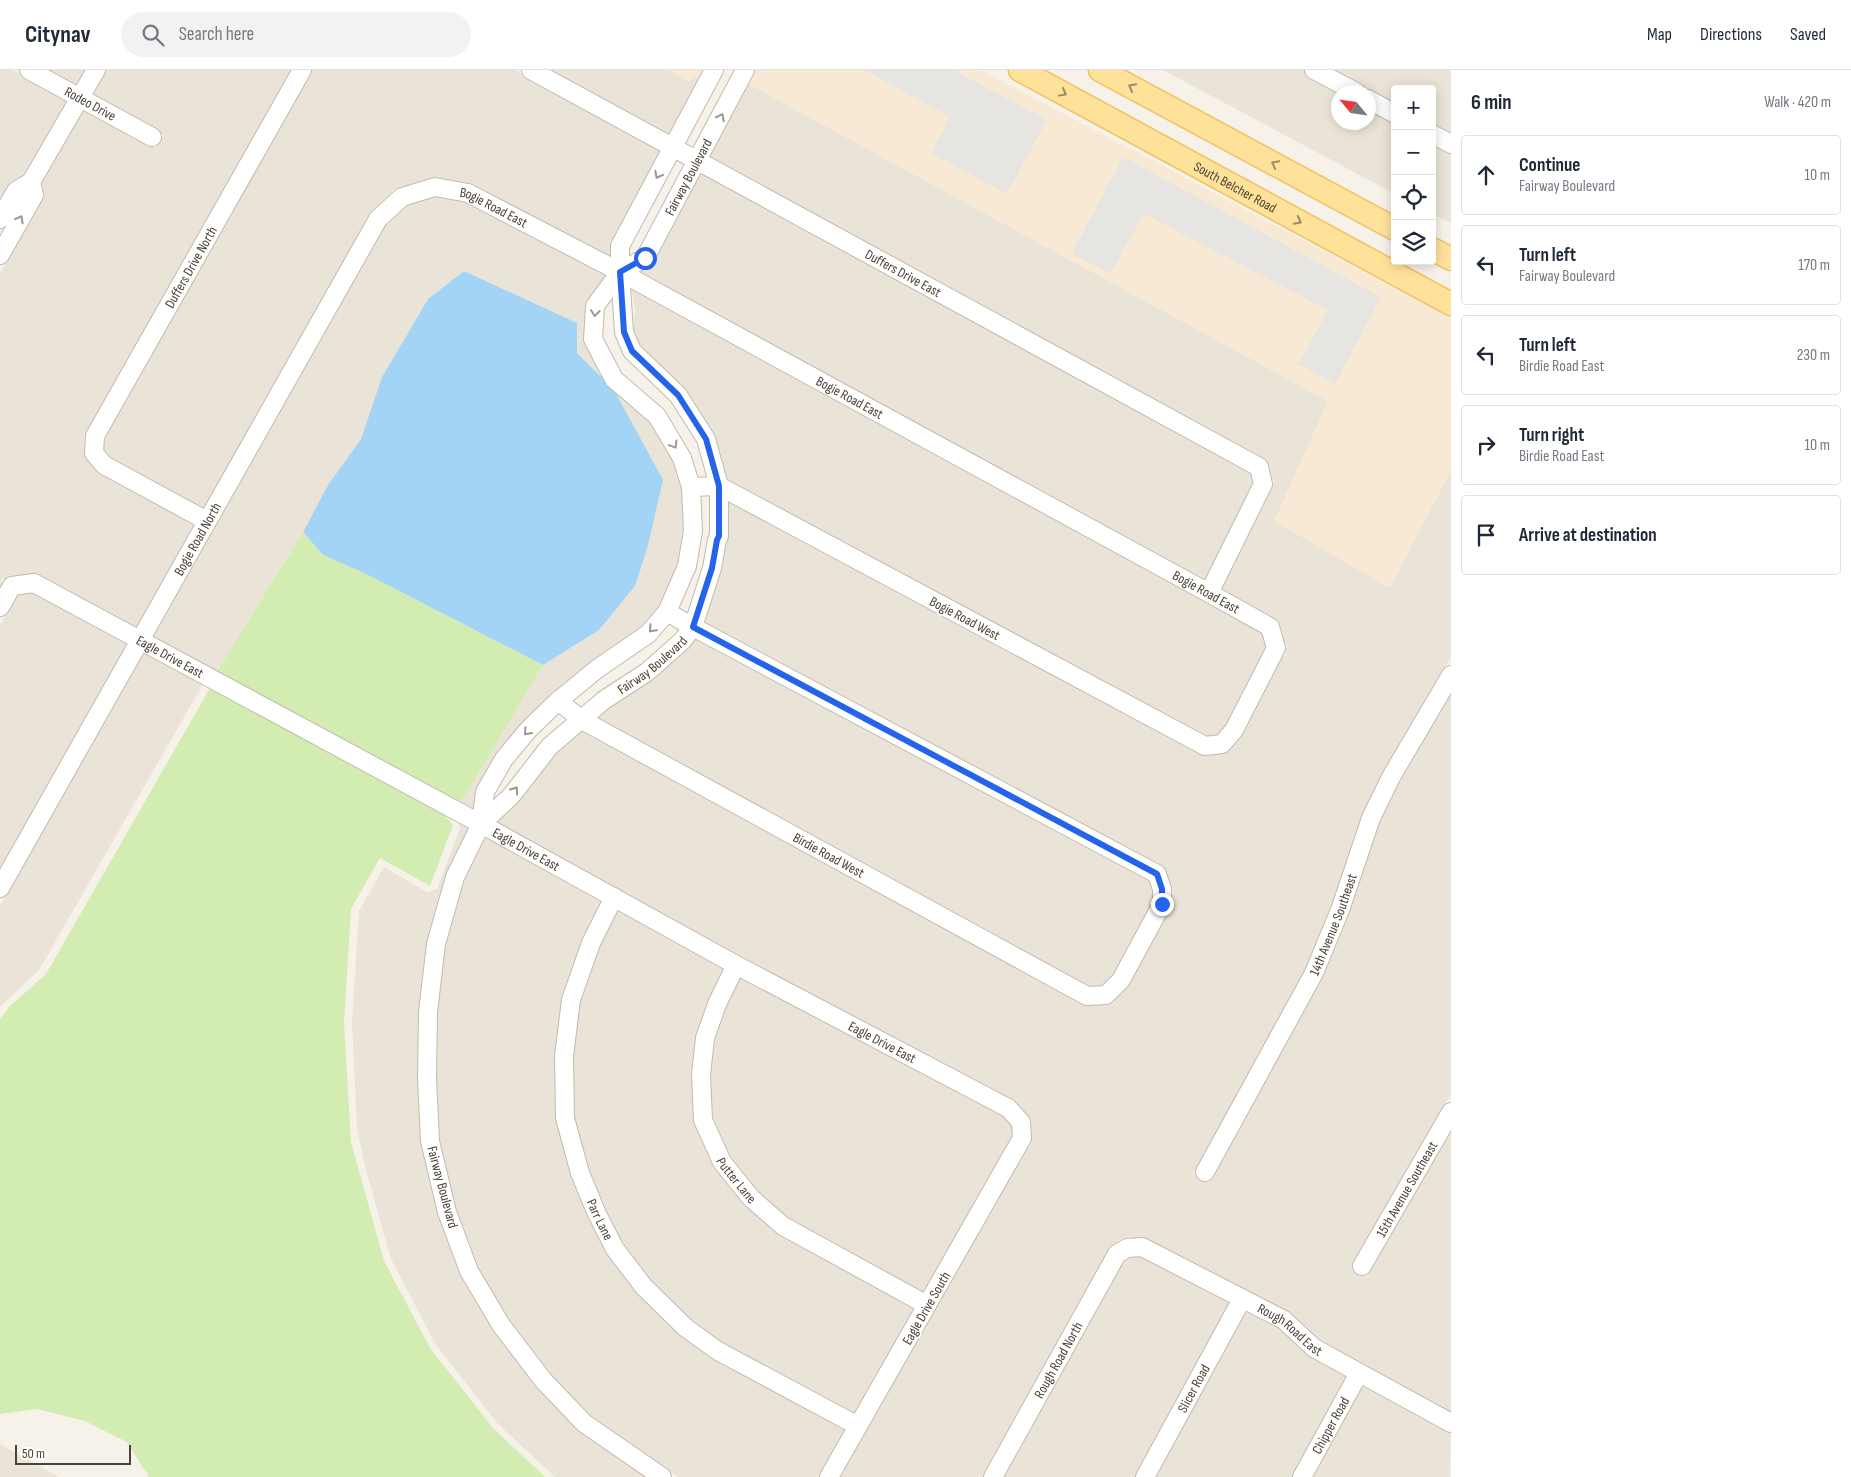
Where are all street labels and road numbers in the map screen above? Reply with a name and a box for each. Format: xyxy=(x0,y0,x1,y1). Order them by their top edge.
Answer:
street label: Rodeo Drive xyxy=(62,83,119,125)
street label: Fairway Boulevard xyxy=(661,136,716,218)
street label: South Belcher Road xyxy=(1191,158,1279,217)
street label: Bogie Road East xyxy=(459,184,530,231)
street label: Duffers Drive North xyxy=(161,223,221,311)
street label: Duffers Drive East xyxy=(862,246,944,301)
street label: Bogie Road East xyxy=(813,373,886,423)
street label: Bogie Road North xyxy=(170,500,225,579)
street label: Bogie Road East xyxy=(1170,567,1242,617)
street label: Bogie Road West xyxy=(927,593,1003,644)
street label: Eagle Drive East xyxy=(133,632,206,682)
street label: Fairway Boulevard xyxy=(614,633,691,698)
street label: Eagle Drive East xyxy=(490,824,563,875)
street label: Birdie Road West xyxy=(790,829,867,882)
street label: 14th Avenue Southeast xyxy=(1306,871,1361,978)
street label: Eagle Drive East xyxy=(845,1018,919,1067)
street label: 15th Avenue Southeast xyxy=(1373,1138,1441,1240)
street label: Fairway Boulevard xyxy=(423,1144,462,1230)
street label: Putter Lane xyxy=(712,1155,759,1208)
street label: Parr Lane xyxy=(583,1197,617,1243)
street label: Eagle Drive South xyxy=(899,1269,954,1348)
street label: Rough Road East xyxy=(1255,1300,1325,1360)
street label: Rough Road North xyxy=(1031,1319,1087,1401)
street label: Slicer Road xyxy=(1174,1361,1214,1416)
street label: Chipper Road xyxy=(1308,1394,1353,1457)

